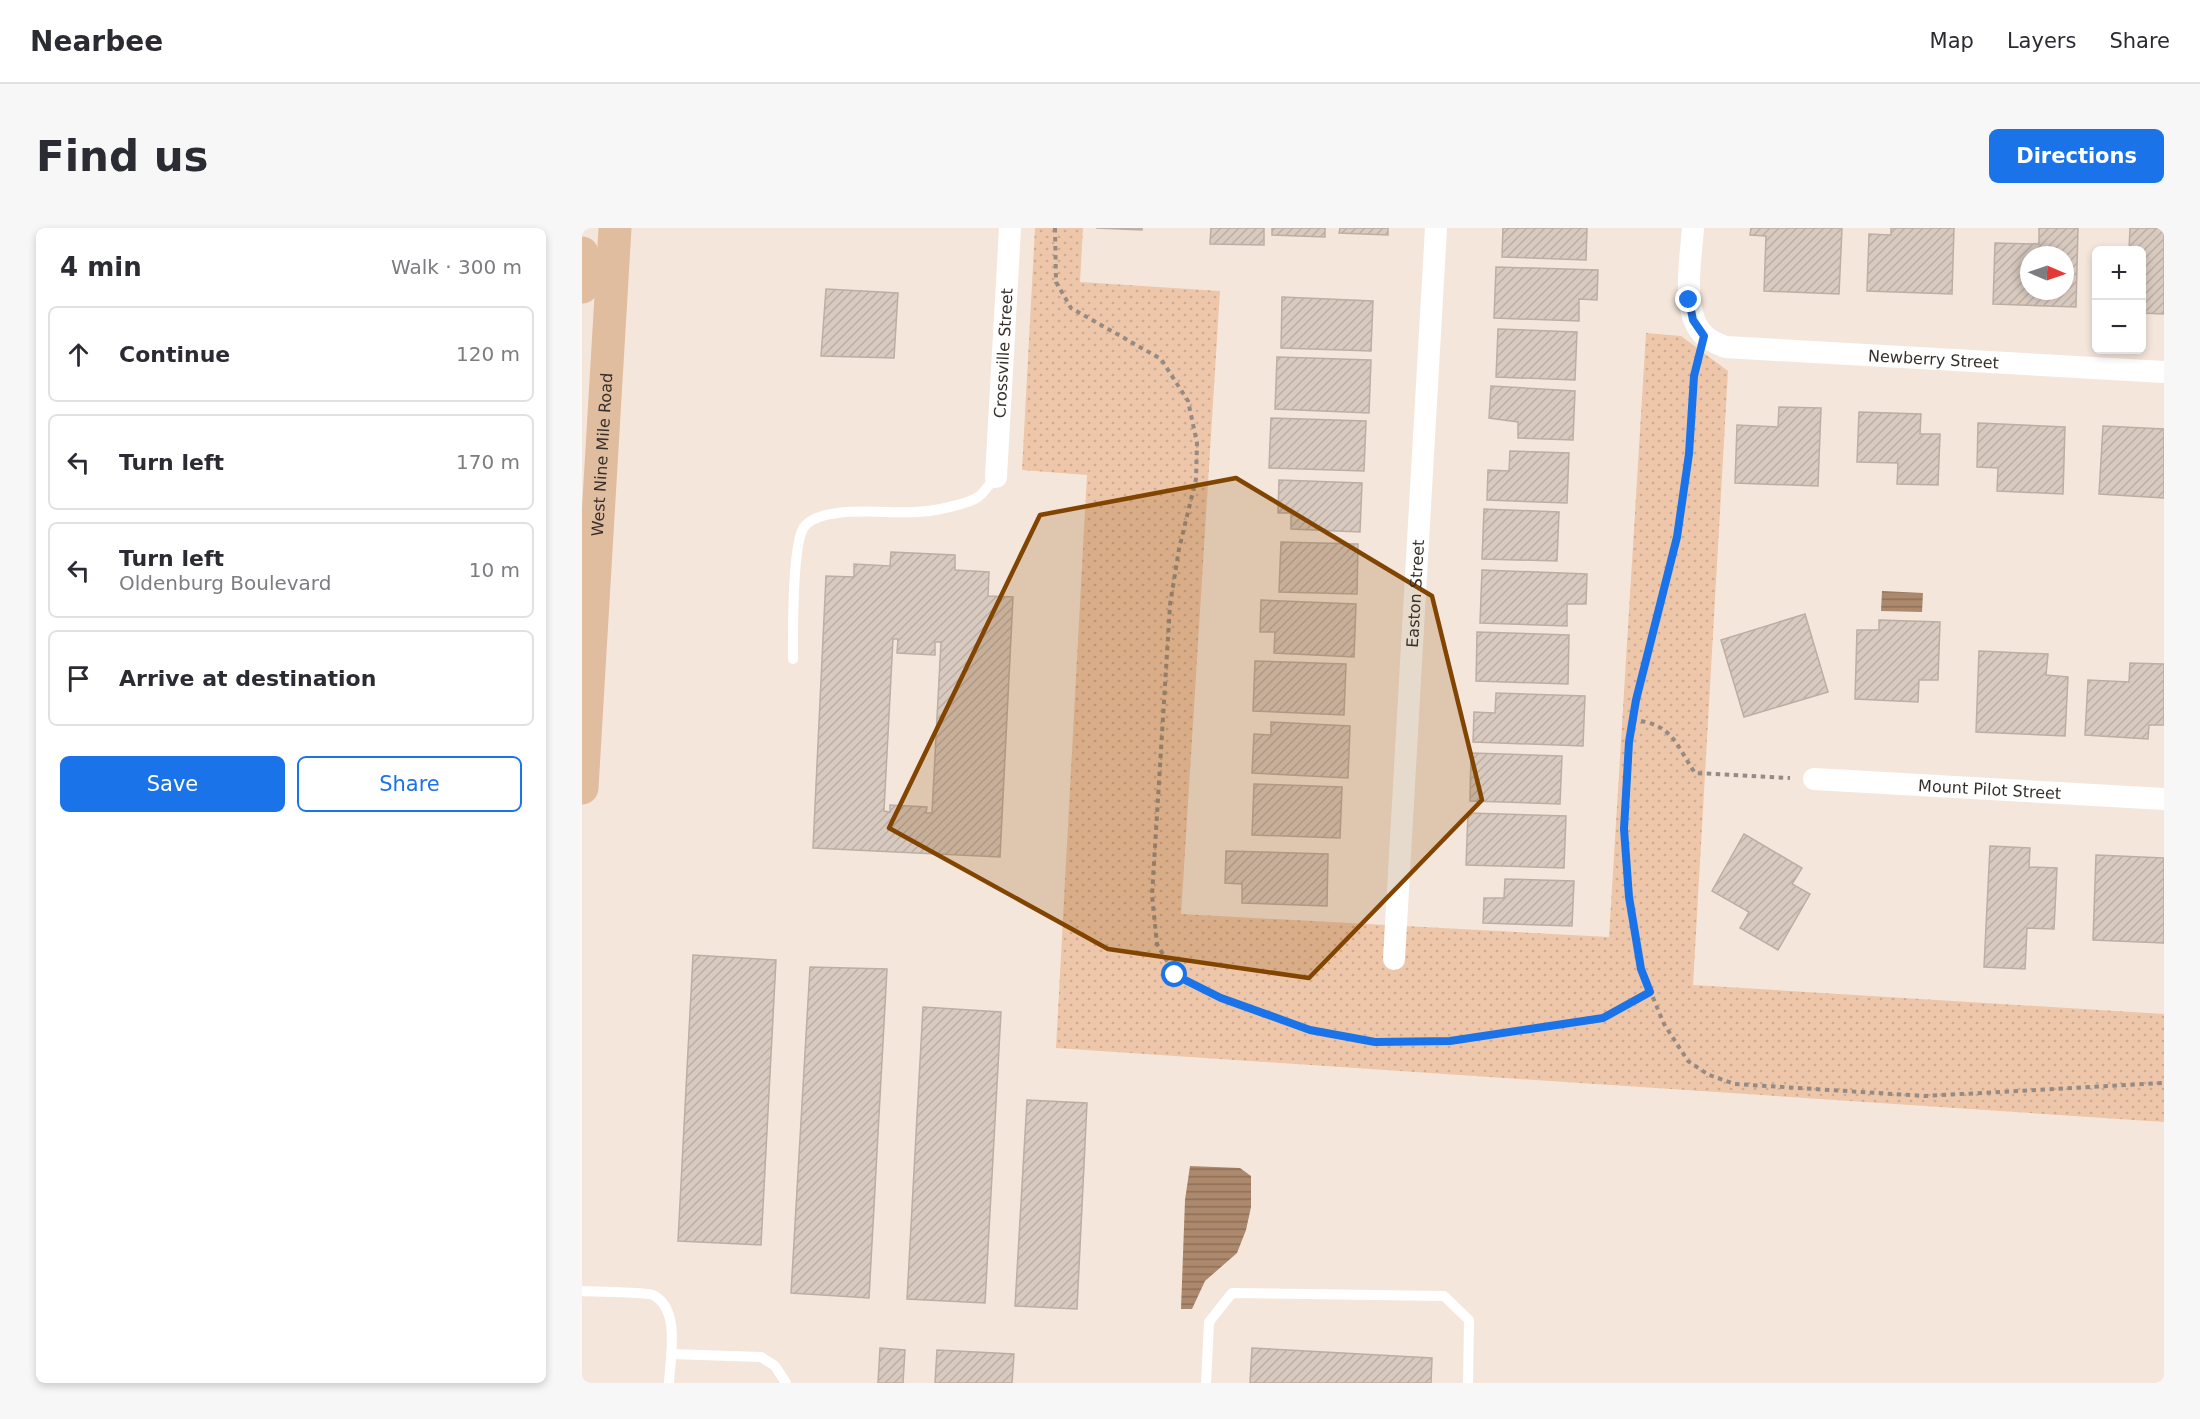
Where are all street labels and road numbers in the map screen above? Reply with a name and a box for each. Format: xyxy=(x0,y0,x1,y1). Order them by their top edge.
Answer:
street label: Crossville Street xyxy=(990,288,1016,419)
street label: Newberry Street xyxy=(1868,346,1999,372)
street label: West Nine Mile Road xyxy=(587,372,616,537)
street label: Easton Street xyxy=(1402,539,1428,648)
street label: Mount Pilot Street xyxy=(1918,775,2062,803)

